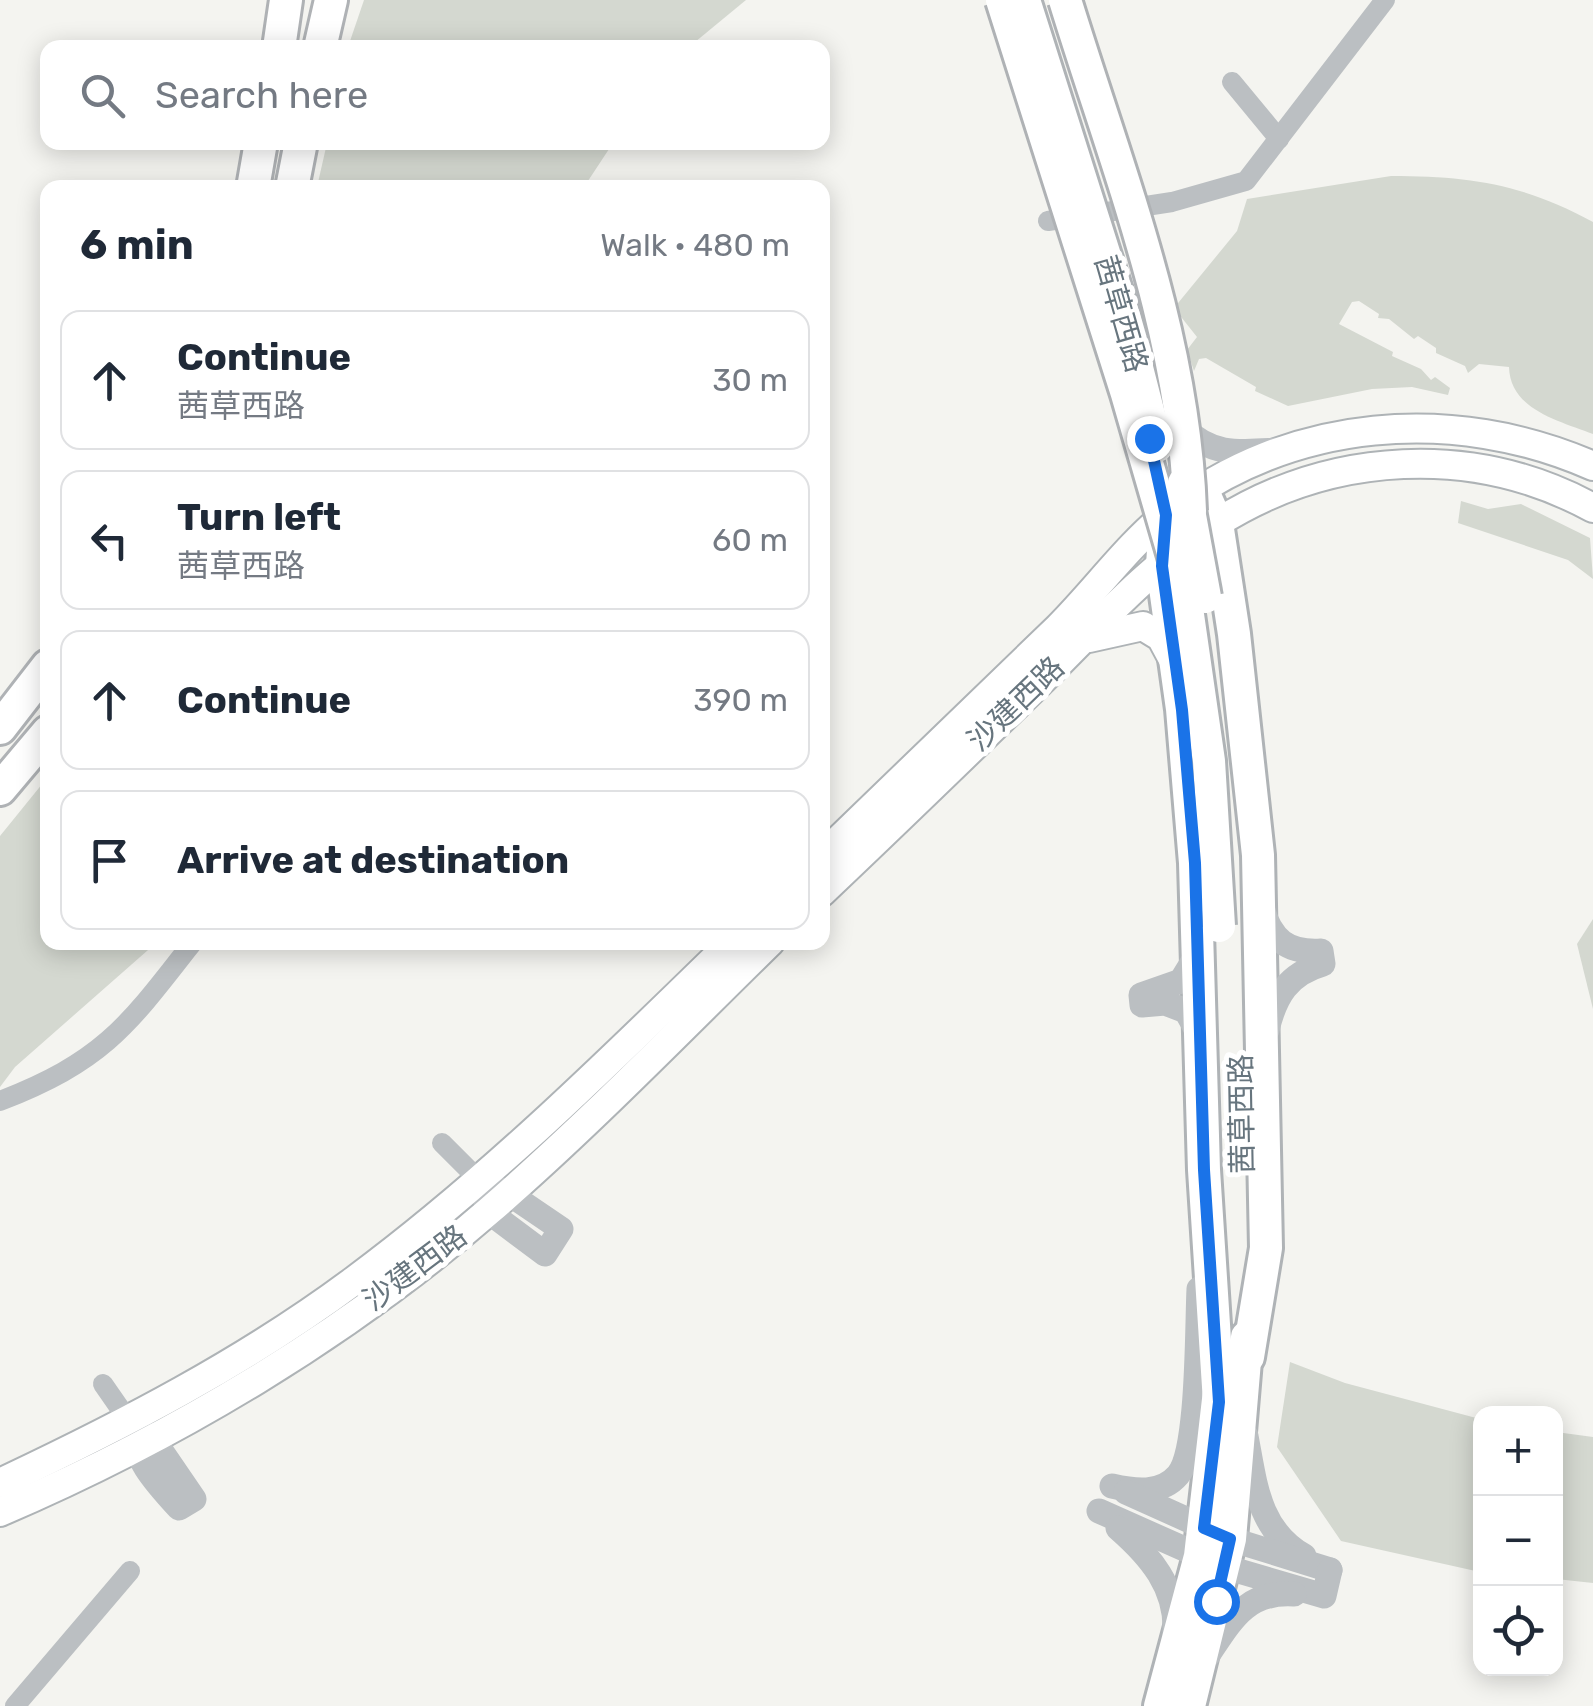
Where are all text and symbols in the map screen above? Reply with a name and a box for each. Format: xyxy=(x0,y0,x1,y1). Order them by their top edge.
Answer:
search box xyxy=(40,40,830,150)
icon: search xyxy=(75,68,130,123)
text: Search here xyxy=(155,72,368,118)
text: 6 min xyxy=(80,220,194,270)
text: Walk · 480 m xyxy=(600,226,790,264)
street label: 茜草西路 xyxy=(1087,251,1155,377)
text: Continue xyxy=(177,334,351,380)
icon: ahead xyxy=(82,353,137,408)
text: 30 m xyxy=(712,361,788,399)
text: 茜草西路 xyxy=(177,387,305,425)
route end xyxy=(1127,416,1173,462)
text: Turn left xyxy=(177,494,341,540)
icon: left xyxy=(82,513,137,568)
text: 60 m xyxy=(712,521,788,559)
text: 茜草西路 xyxy=(177,547,305,585)
street label: 沙建西路 xyxy=(960,649,1072,759)
icon: ahead xyxy=(82,673,137,728)
text: Continue xyxy=(177,677,351,723)
text: 390 m xyxy=(693,681,788,719)
icon: arrive xyxy=(82,833,137,888)
text: Arrive at destination xyxy=(177,837,569,883)
street label: 茜草西路 xyxy=(1223,1054,1261,1174)
street label: 沙建西路 xyxy=(356,1218,474,1318)
map controls xyxy=(1473,1406,1563,1676)
button: + xyxy=(1473,1406,1563,1496)
button: − xyxy=(1473,1496,1563,1586)
route start xyxy=(1194,1579,1240,1625)
button: locate xyxy=(1473,1586,1563,1676)

